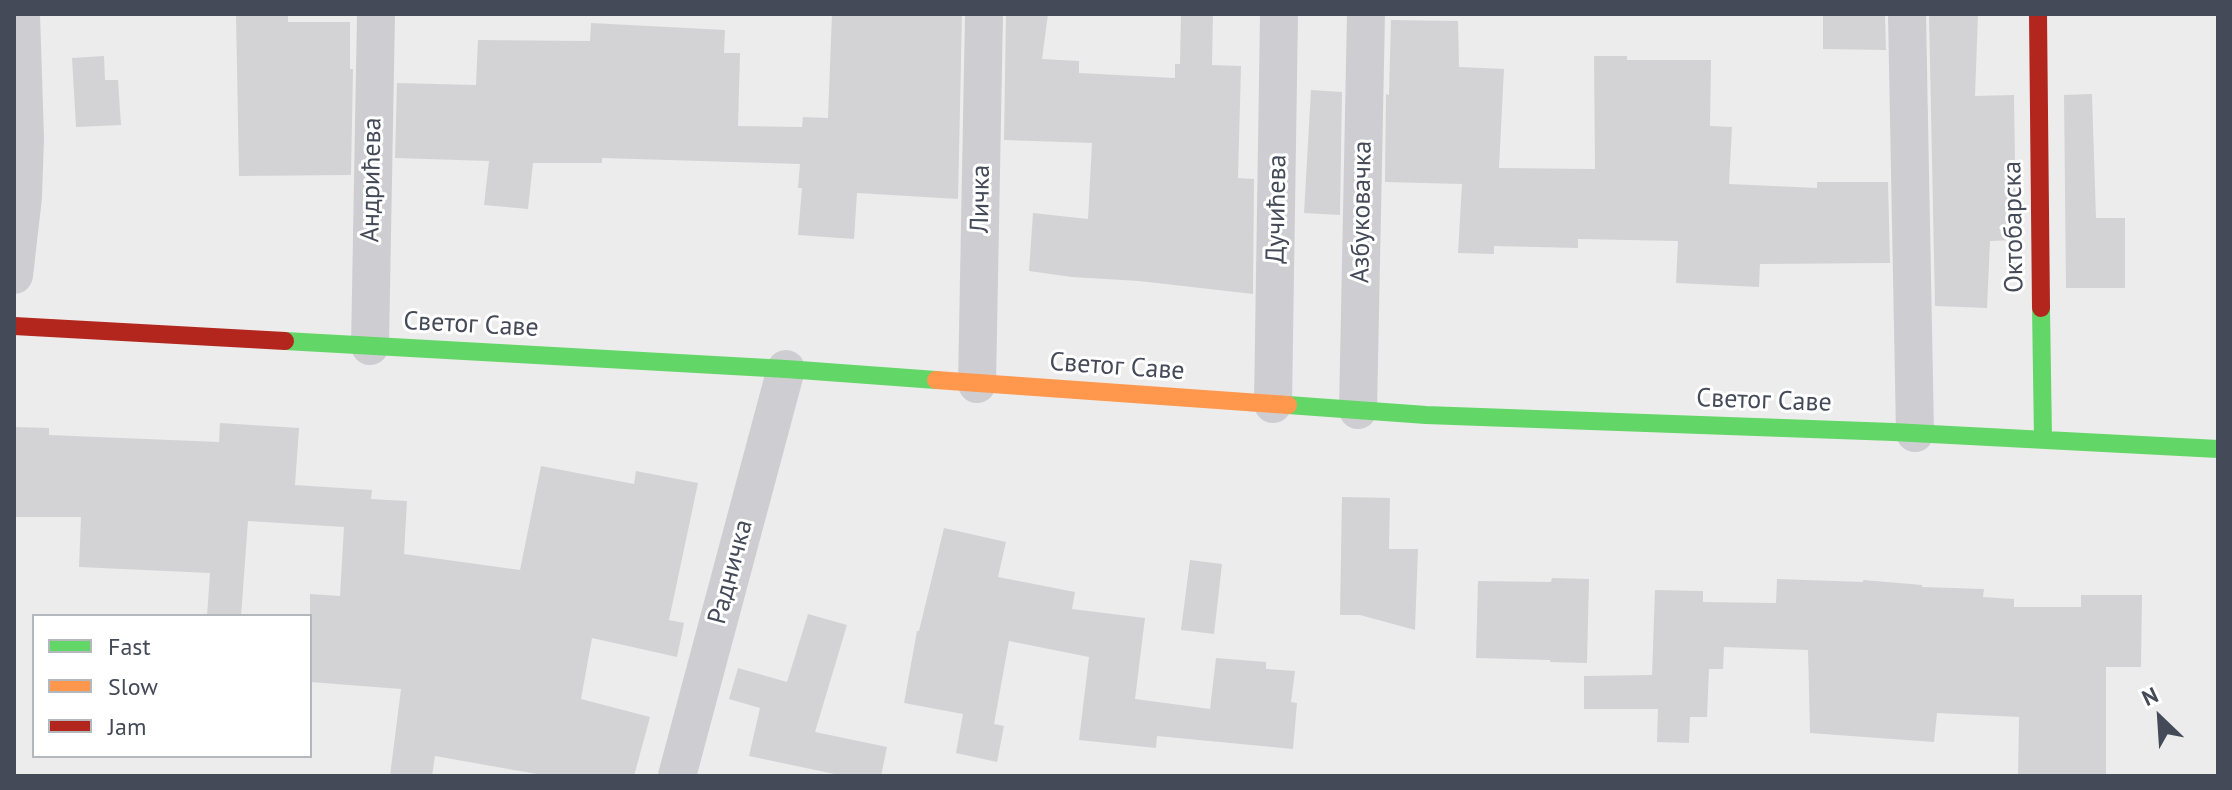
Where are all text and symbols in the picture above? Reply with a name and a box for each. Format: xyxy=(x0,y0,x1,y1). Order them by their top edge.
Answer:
street label: Андрићева xyxy=(355,117,389,243)
street label: Азбуковачка xyxy=(1345,141,1379,283)
street label: Дучићева xyxy=(1260,154,1294,264)
street label: Октобарска xyxy=(1997,161,2031,293)
street label: Личка xyxy=(965,164,997,234)
street label: Светог Саве xyxy=(403,306,539,344)
street label: Светог Саве xyxy=(1048,347,1186,387)
street label: Светог Саве xyxy=(1696,383,1832,419)
street label: Радничка xyxy=(702,516,760,628)
legend xyxy=(32,614,312,758)
text: Fast xyxy=(108,631,151,662)
text: Slow xyxy=(108,671,158,702)
north arrow xyxy=(2120,678,2200,758)
text: N xyxy=(2137,681,2162,712)
text: Jam xyxy=(108,711,146,742)

